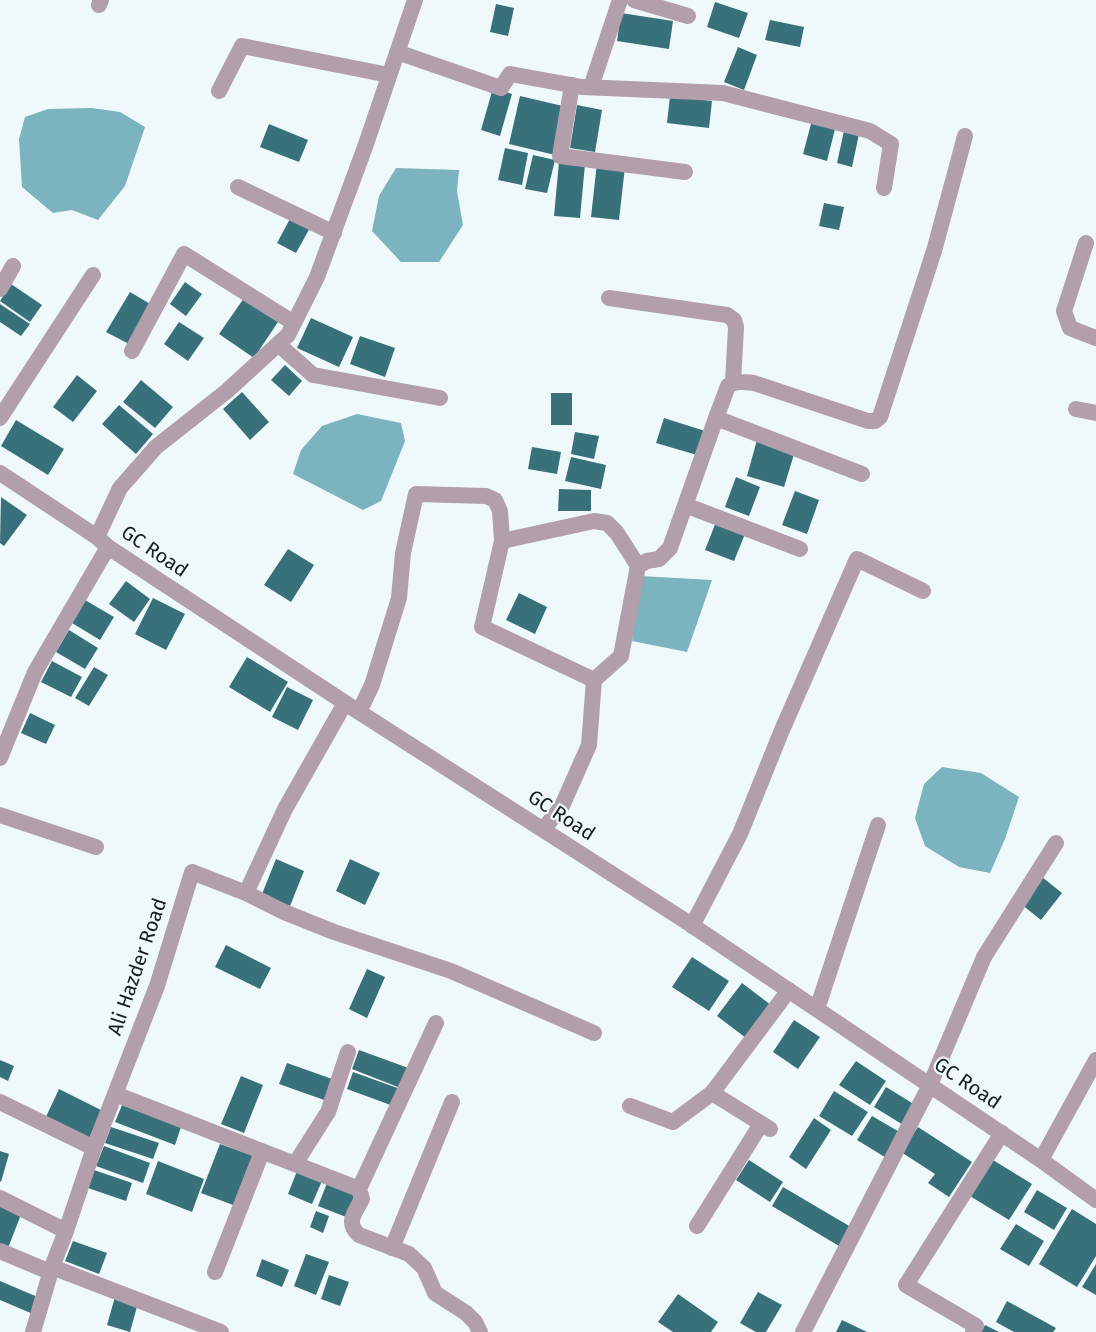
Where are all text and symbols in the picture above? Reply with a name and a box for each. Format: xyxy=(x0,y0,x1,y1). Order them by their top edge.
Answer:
street label: GC Road xyxy=(116,521,192,583)
street label: GC Road xyxy=(523,785,599,847)
street label: Ali Hazder Road xyxy=(103,895,173,1039)
street label: GC Road xyxy=(929,1053,1005,1115)

